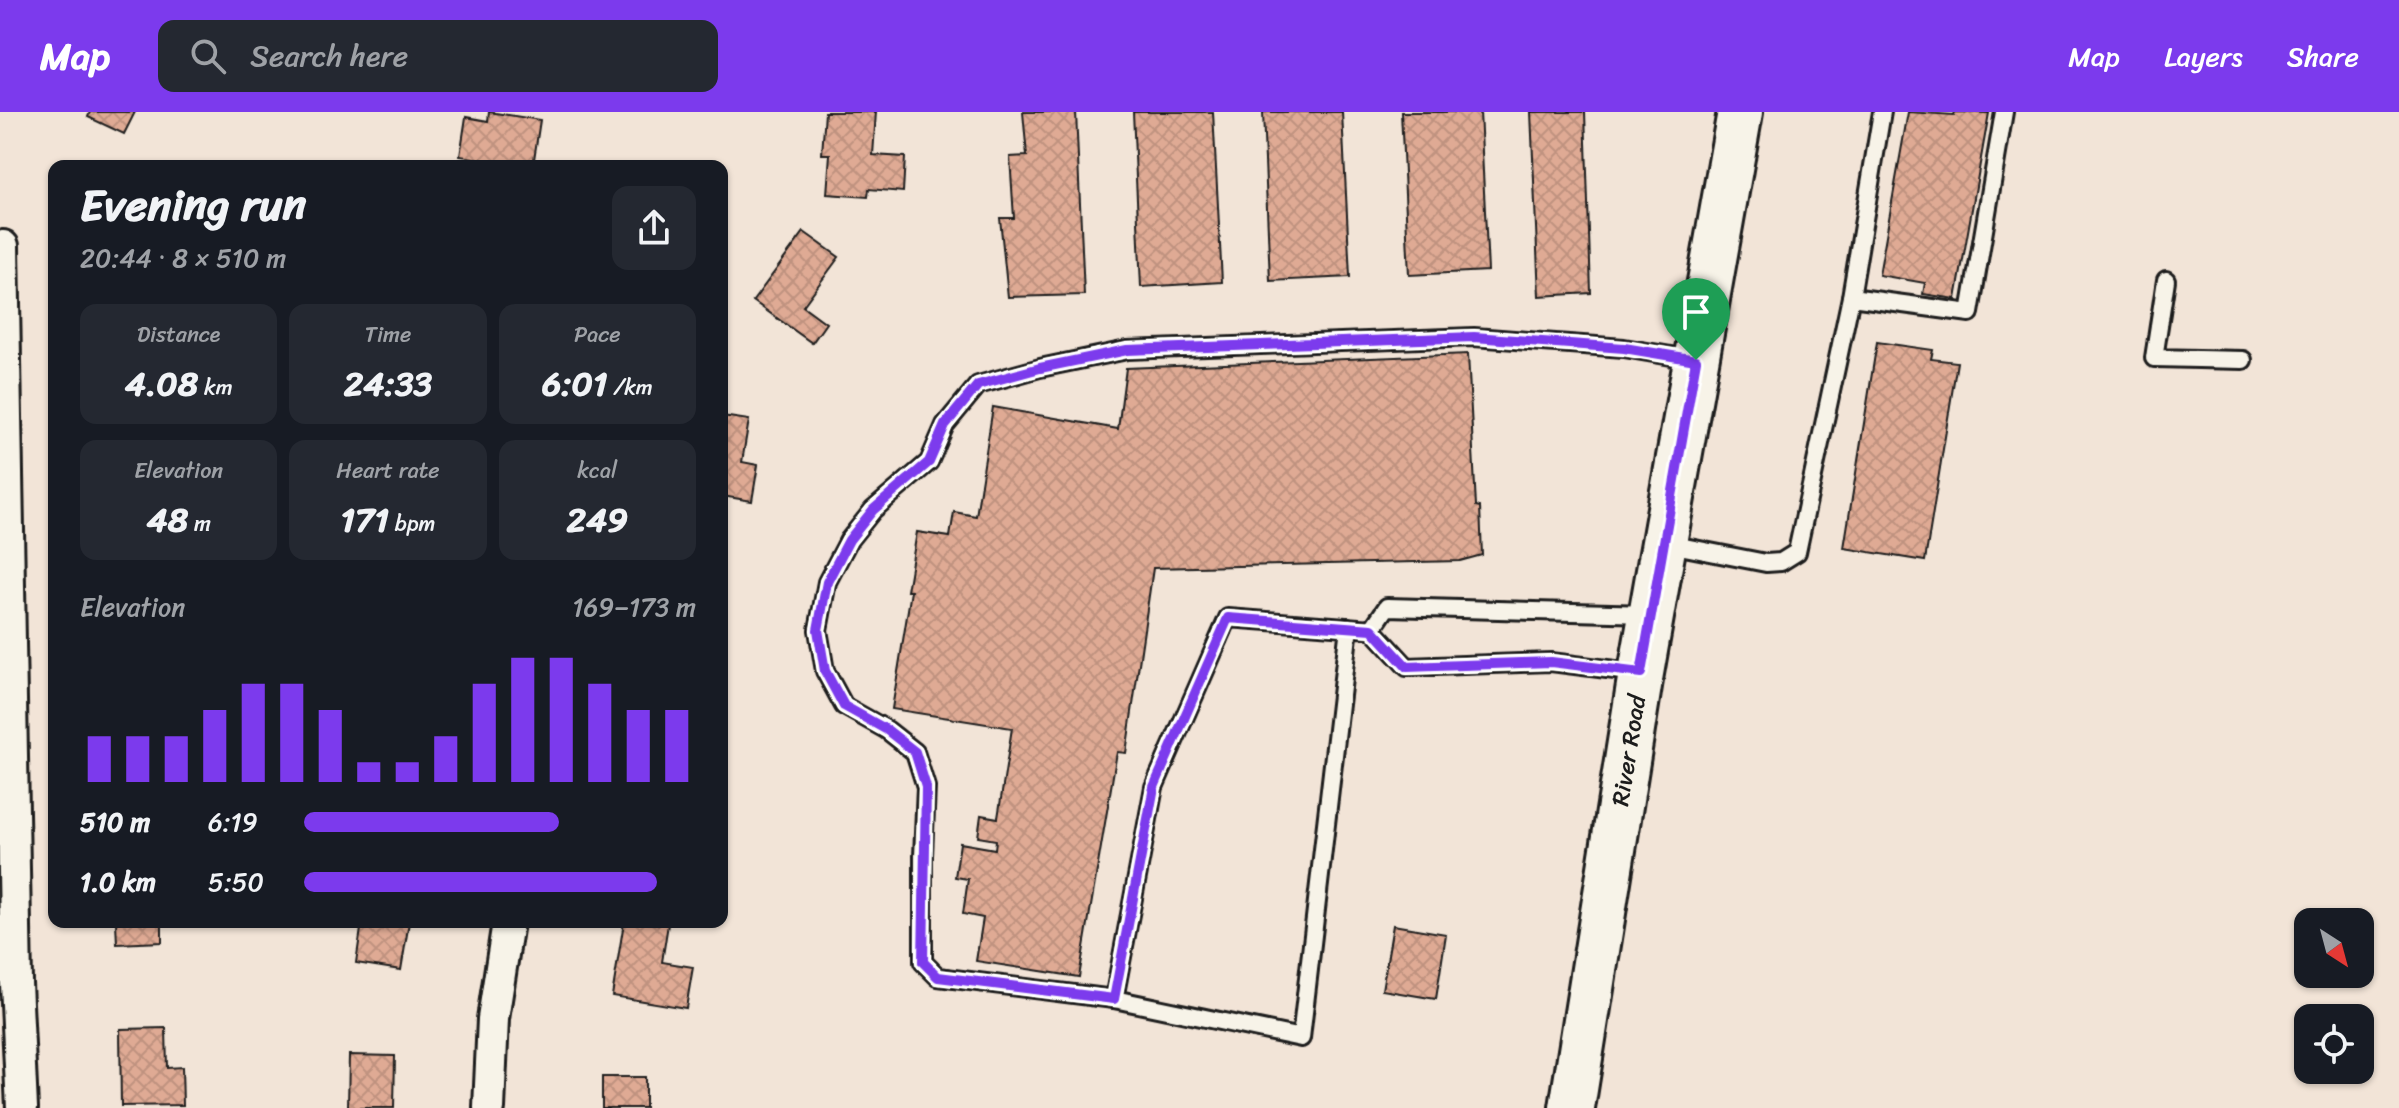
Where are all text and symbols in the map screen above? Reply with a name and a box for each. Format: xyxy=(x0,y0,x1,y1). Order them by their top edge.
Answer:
search box xyxy=(158,20,718,92)
text: Map xyxy=(40,23,110,90)
text: Search here xyxy=(250,29,408,83)
text: Map xyxy=(2068,32,2120,81)
text: Layers xyxy=(2164,32,2243,81)
text: Share xyxy=(2287,32,2359,81)
icon: search xyxy=(186,34,230,78)
text: Evening run xyxy=(80,166,306,244)
button: share xyxy=(612,186,696,270)
text: 20:44 · 8 × 510 m xyxy=(80,235,286,281)
pin xyxy=(1662,278,1730,360)
icon: arrive xyxy=(1674,290,1718,334)
text: Distance xyxy=(137,315,220,354)
text: Time xyxy=(365,315,411,354)
text: Pace xyxy=(574,315,621,354)
text: 4.08 xyxy=(125,354,198,414)
text: 24:33 xyxy=(344,354,432,414)
text: 6:01 xyxy=(542,354,608,414)
text: km xyxy=(198,368,233,407)
text: /km xyxy=(608,368,653,407)
text: Elevation xyxy=(134,451,223,490)
text: Heart rate xyxy=(336,451,440,490)
text: kcal xyxy=(577,451,617,490)
text: 48 xyxy=(146,490,188,550)
text: 171 xyxy=(341,490,389,550)
text: 249 xyxy=(566,490,628,550)
text: m xyxy=(188,504,211,543)
text: bpm xyxy=(389,504,435,543)
text: Elevation xyxy=(80,584,185,630)
text: 169–173 m xyxy=(572,584,696,630)
street label: River Road xyxy=(1599,691,1658,809)
text: 510 m xyxy=(80,799,150,845)
text: 6:19 xyxy=(208,799,258,845)
text: 1.0 km xyxy=(80,859,156,905)
text: 5:50 xyxy=(208,859,264,905)
north arrow xyxy=(2294,908,2374,988)
map controls xyxy=(2294,908,2374,1084)
button: locate xyxy=(2294,1004,2374,1084)

